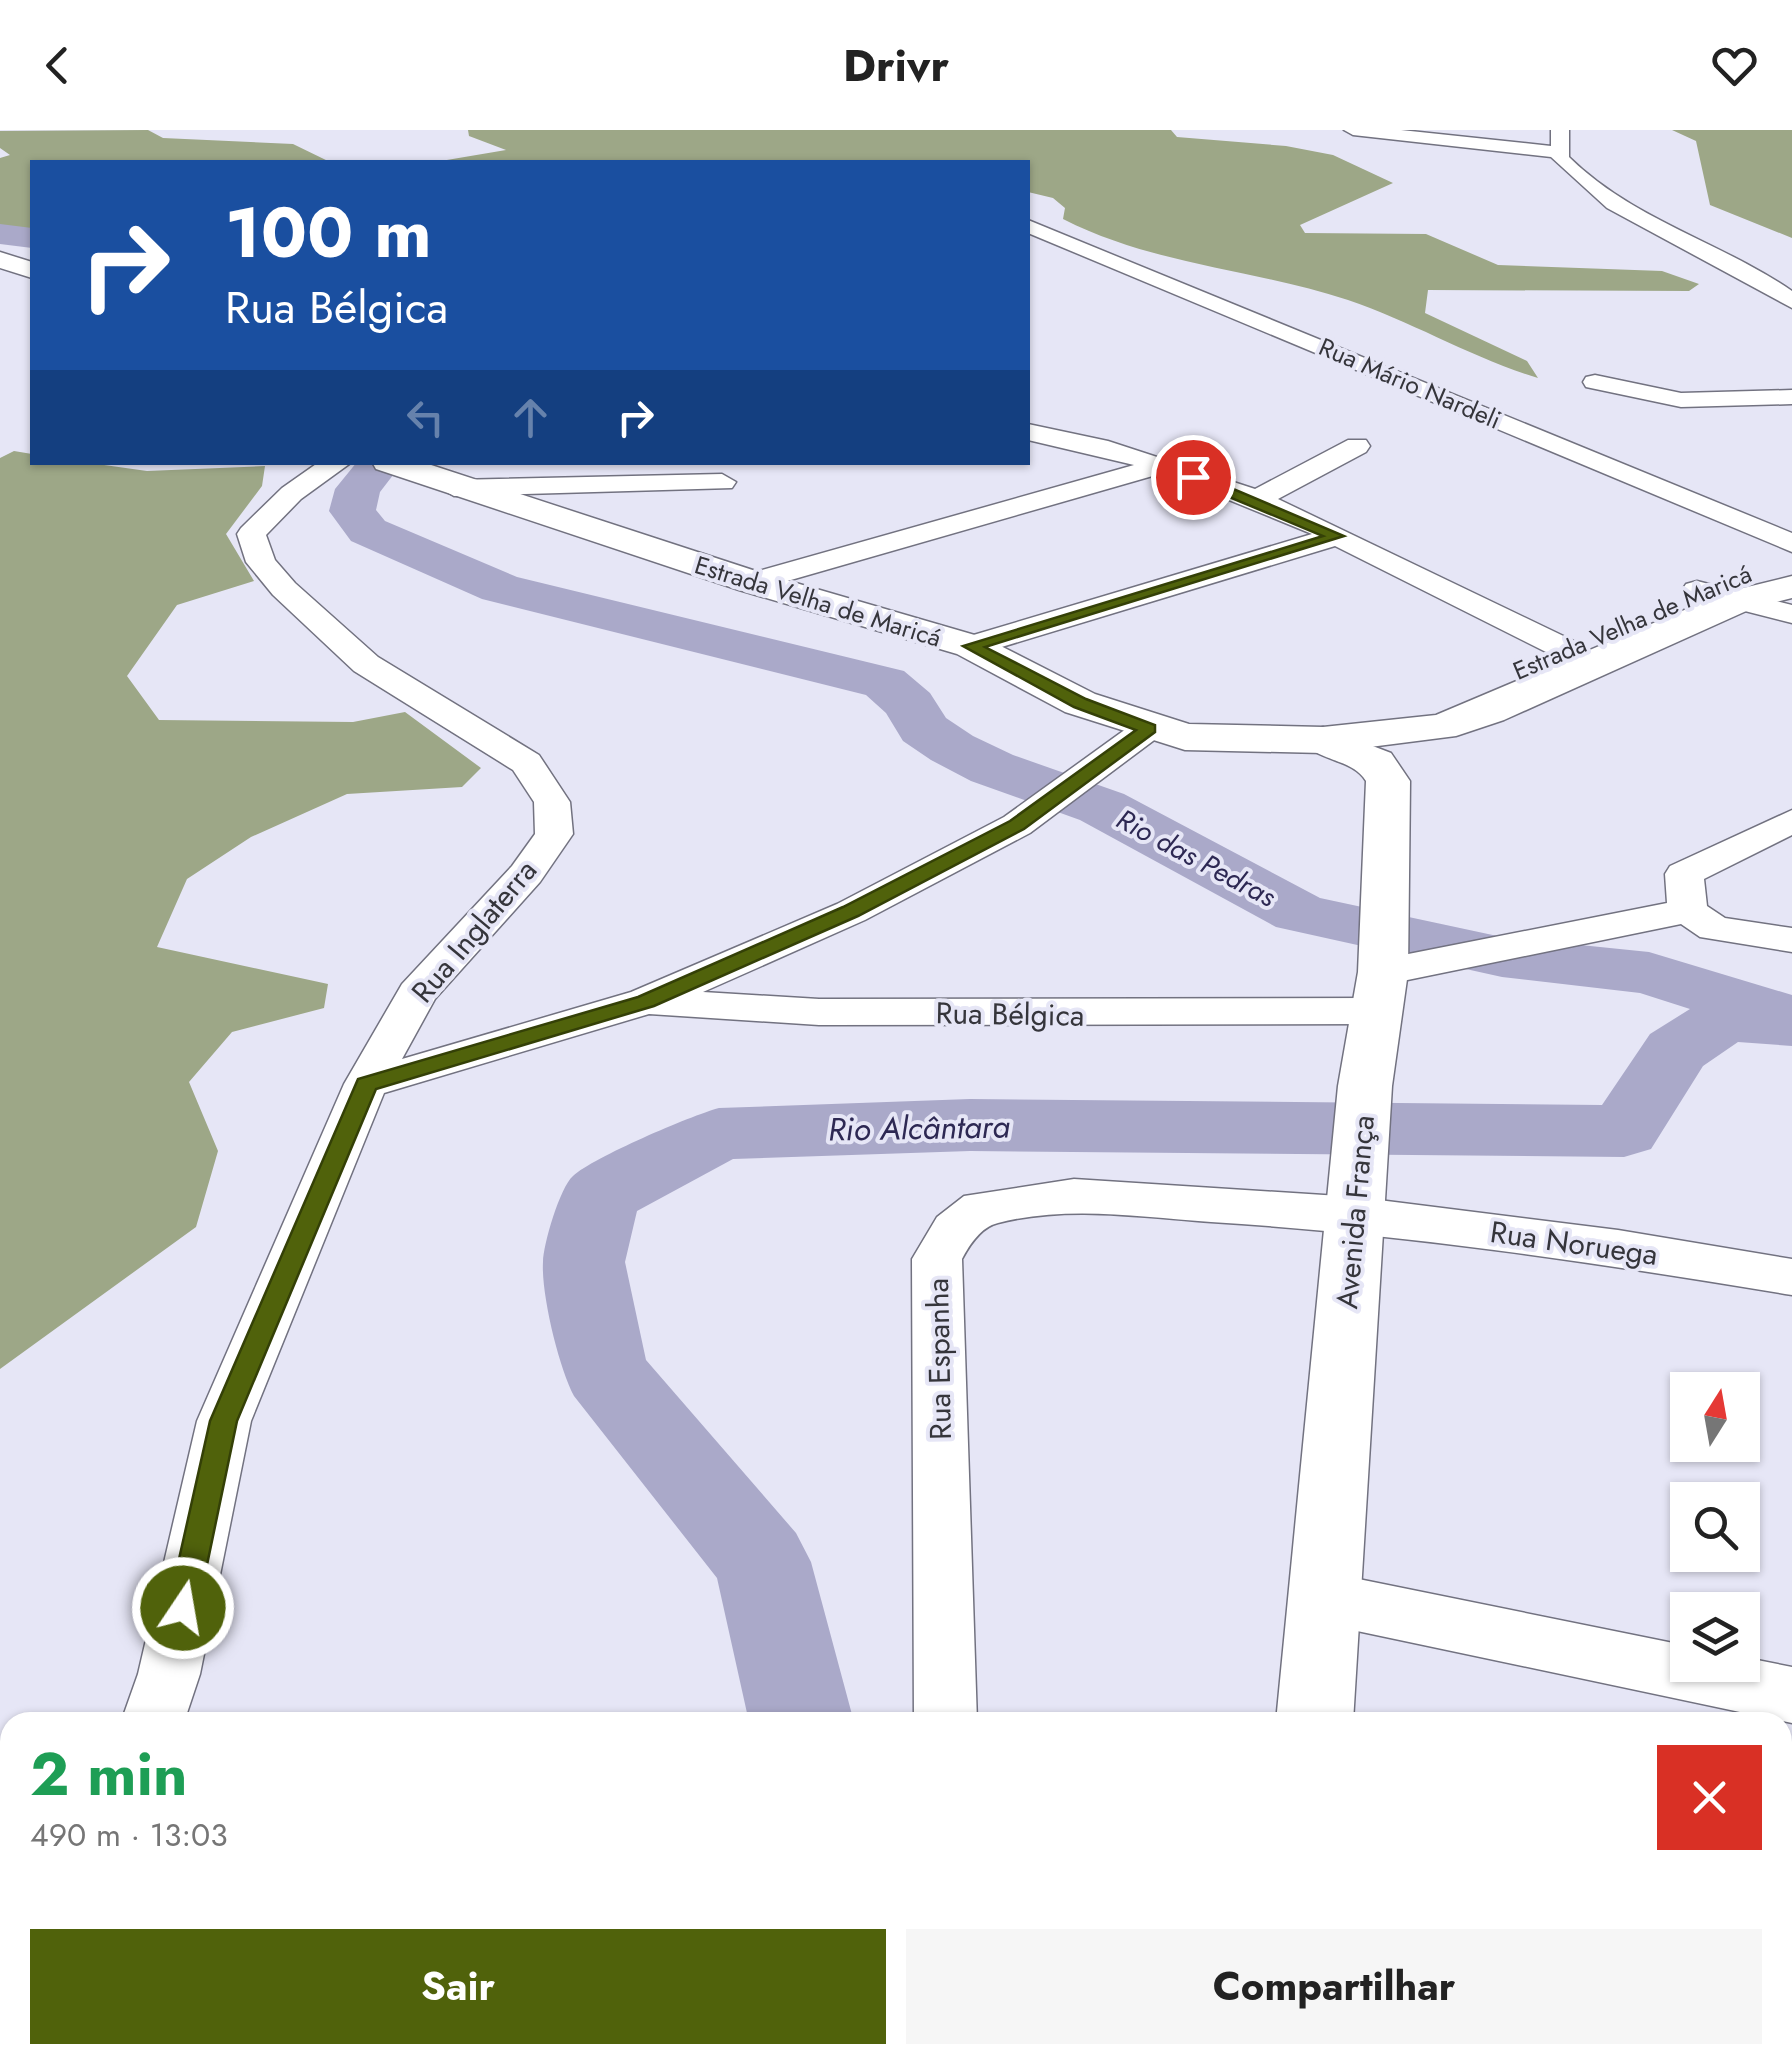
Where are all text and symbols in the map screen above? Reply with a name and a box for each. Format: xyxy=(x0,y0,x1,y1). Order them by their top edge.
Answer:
text: Drivr xyxy=(843,33,949,98)
icon: back xyxy=(30,38,85,93)
icon: heart xyxy=(1707,38,1762,93)
text: 100 m xyxy=(225,182,432,283)
icon: right xyxy=(60,200,190,330)
text: Rua Bélgica xyxy=(225,275,448,340)
street label: Rua Mário Nardeli xyxy=(1313,328,1507,438)
icon: left xyxy=(398,390,453,445)
icon: ahead xyxy=(503,390,558,445)
icon: right xyxy=(608,390,663,445)
pin xyxy=(1151,435,1236,520)
icon: arrive xyxy=(1166,450,1221,505)
street label: Estrada Velha de Maricá xyxy=(690,546,946,656)
street label: Estrada Velha de Maricá xyxy=(1507,555,1757,689)
water label: Rio das Pedras xyxy=(1109,799,1284,918)
street label: Rua Inglaterra xyxy=(401,850,547,1012)
street label: Rua Bélgica xyxy=(935,991,1085,1037)
water label: Rio Alcântara xyxy=(828,1103,1011,1153)
street label: Avenida França xyxy=(1325,1113,1385,1311)
street label: Rua Noruega xyxy=(1488,1210,1660,1276)
street label: Rua Espanha xyxy=(916,1278,962,1440)
north arrow xyxy=(1670,1372,1760,1462)
map controls xyxy=(1670,1372,1760,1682)
button: search xyxy=(1670,1482,1760,1572)
position arrow xyxy=(131,1556,235,1660)
button: layers xyxy=(1670,1592,1760,1682)
text: 2 min xyxy=(30,1731,188,1818)
button: close xyxy=(1657,1745,1762,1850)
text: 490 m · 13:03 xyxy=(30,1812,228,1858)
button: Sair xyxy=(30,1929,886,2044)
button: Compartilhar xyxy=(906,1929,1762,2044)

